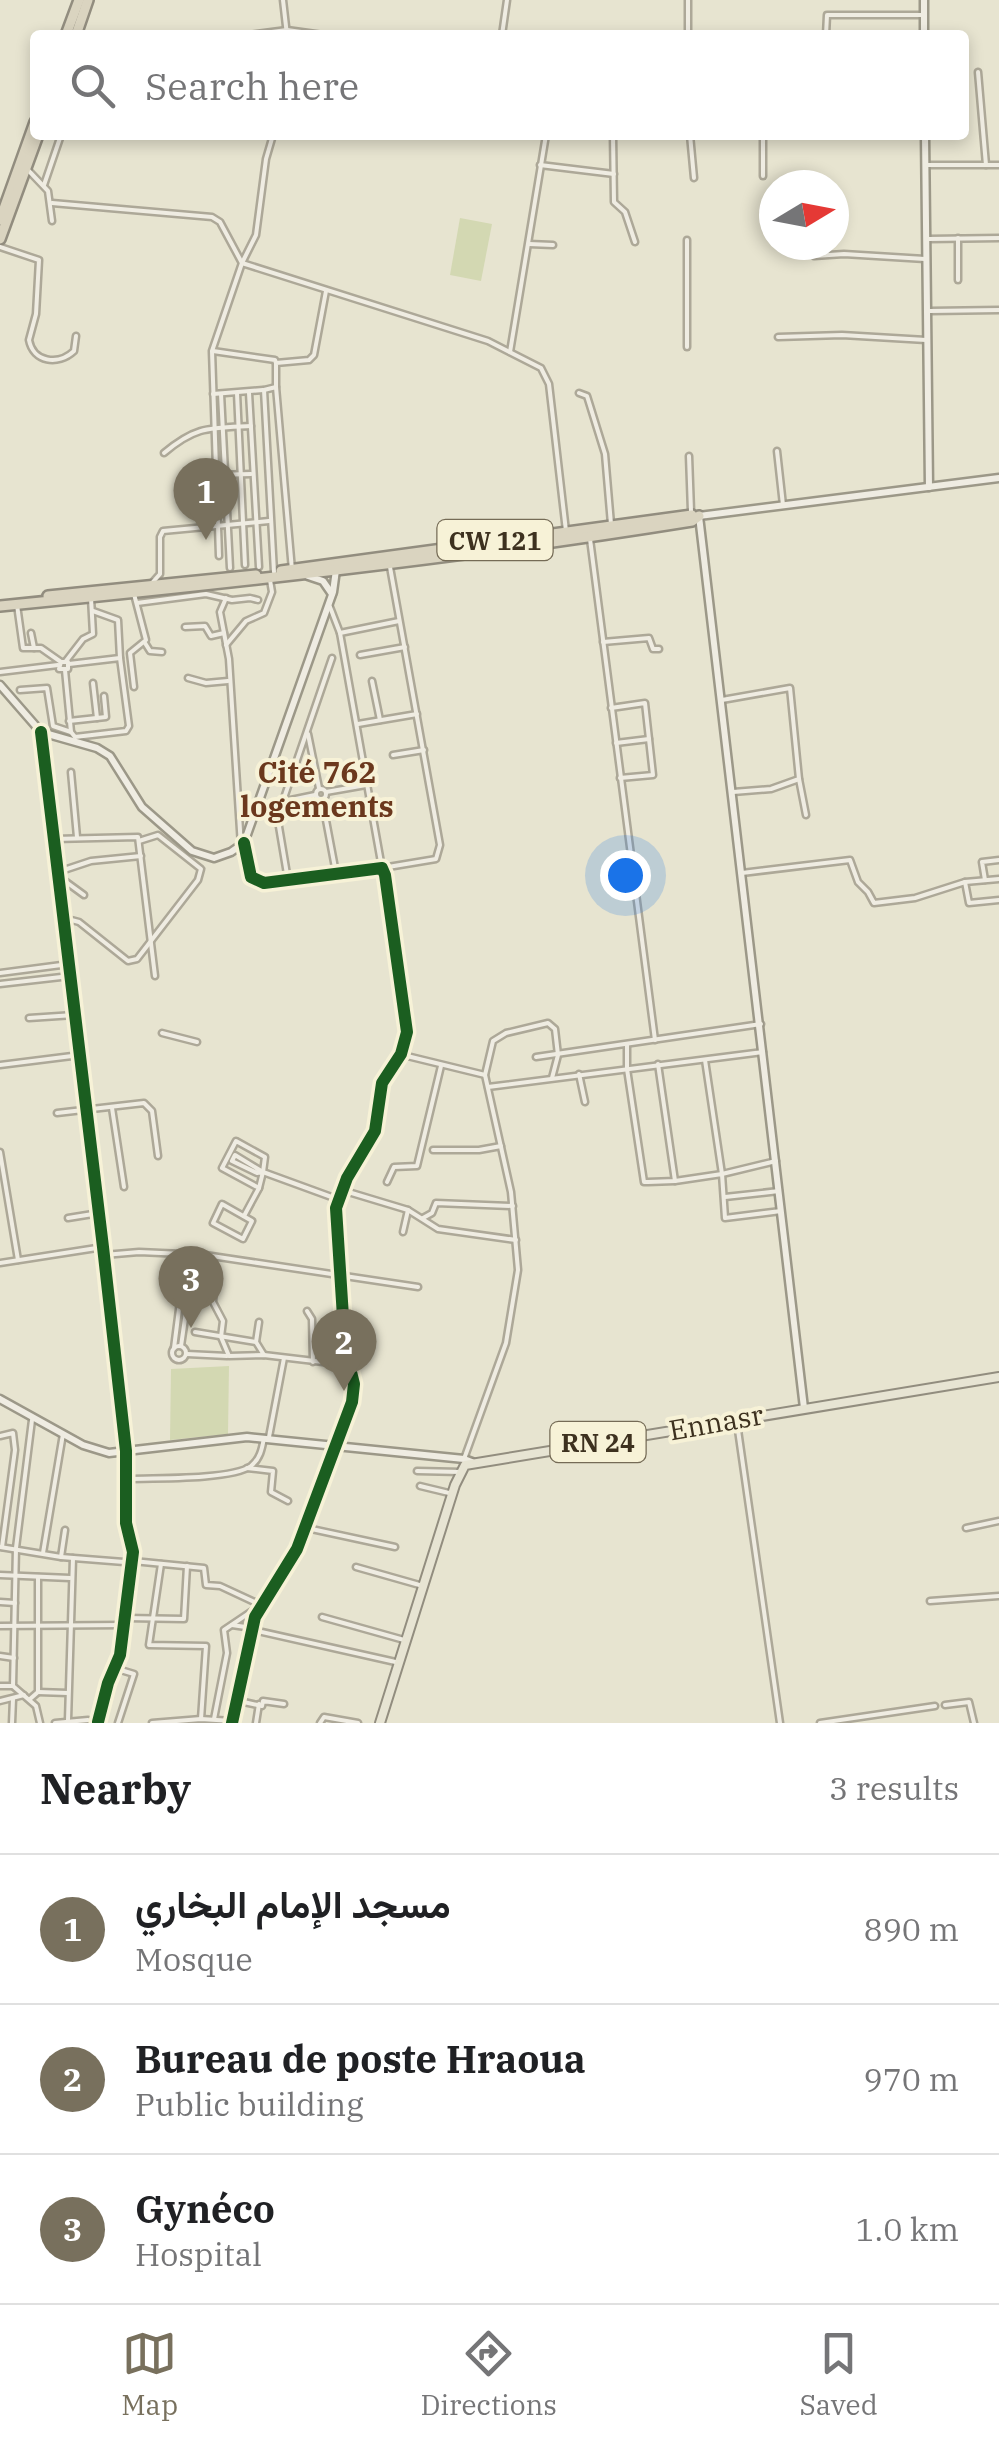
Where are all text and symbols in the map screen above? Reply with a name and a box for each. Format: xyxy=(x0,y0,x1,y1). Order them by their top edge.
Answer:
search box xyxy=(30,30,969,140)
icon: search xyxy=(65,58,120,113)
text: Search here xyxy=(145,61,359,110)
north arrow xyxy=(759,170,849,260)
pin: 1 xyxy=(174,458,238,540)
road number: CW 121 xyxy=(438,520,552,560)
district label: Cité 762 logements xyxy=(240,752,394,825)
your location xyxy=(600,850,651,901)
pin: 3 xyxy=(158,1246,224,1328)
pin: 2 xyxy=(312,1308,376,1391)
street label: Ennasr xyxy=(666,1395,767,1448)
road number: RN 24 xyxy=(550,1422,646,1462)
text: Nearby xyxy=(40,1761,191,1816)
text: 3 results xyxy=(829,1767,959,1809)
text: مسجد الإمام البخاري xyxy=(135,1879,451,1928)
text: 1 xyxy=(63,1908,82,1950)
text: 890 m xyxy=(863,1908,959,1950)
text: Mosque xyxy=(135,1938,253,1980)
text: Bureau de poste Hraoua xyxy=(135,2034,586,2083)
text: 2 xyxy=(63,2058,82,2100)
text: 970 m xyxy=(863,2058,959,2100)
text: Public building xyxy=(135,2083,364,2125)
text: Gynéco xyxy=(135,2184,275,2233)
text: 3 xyxy=(63,2208,82,2250)
text: 1.0 km xyxy=(855,2208,959,2250)
text: Hospital xyxy=(135,2233,262,2275)
tab: Map xyxy=(121,2326,178,2423)
tab: Directions xyxy=(420,2326,557,2423)
tab: Saved xyxy=(799,2326,878,2423)

